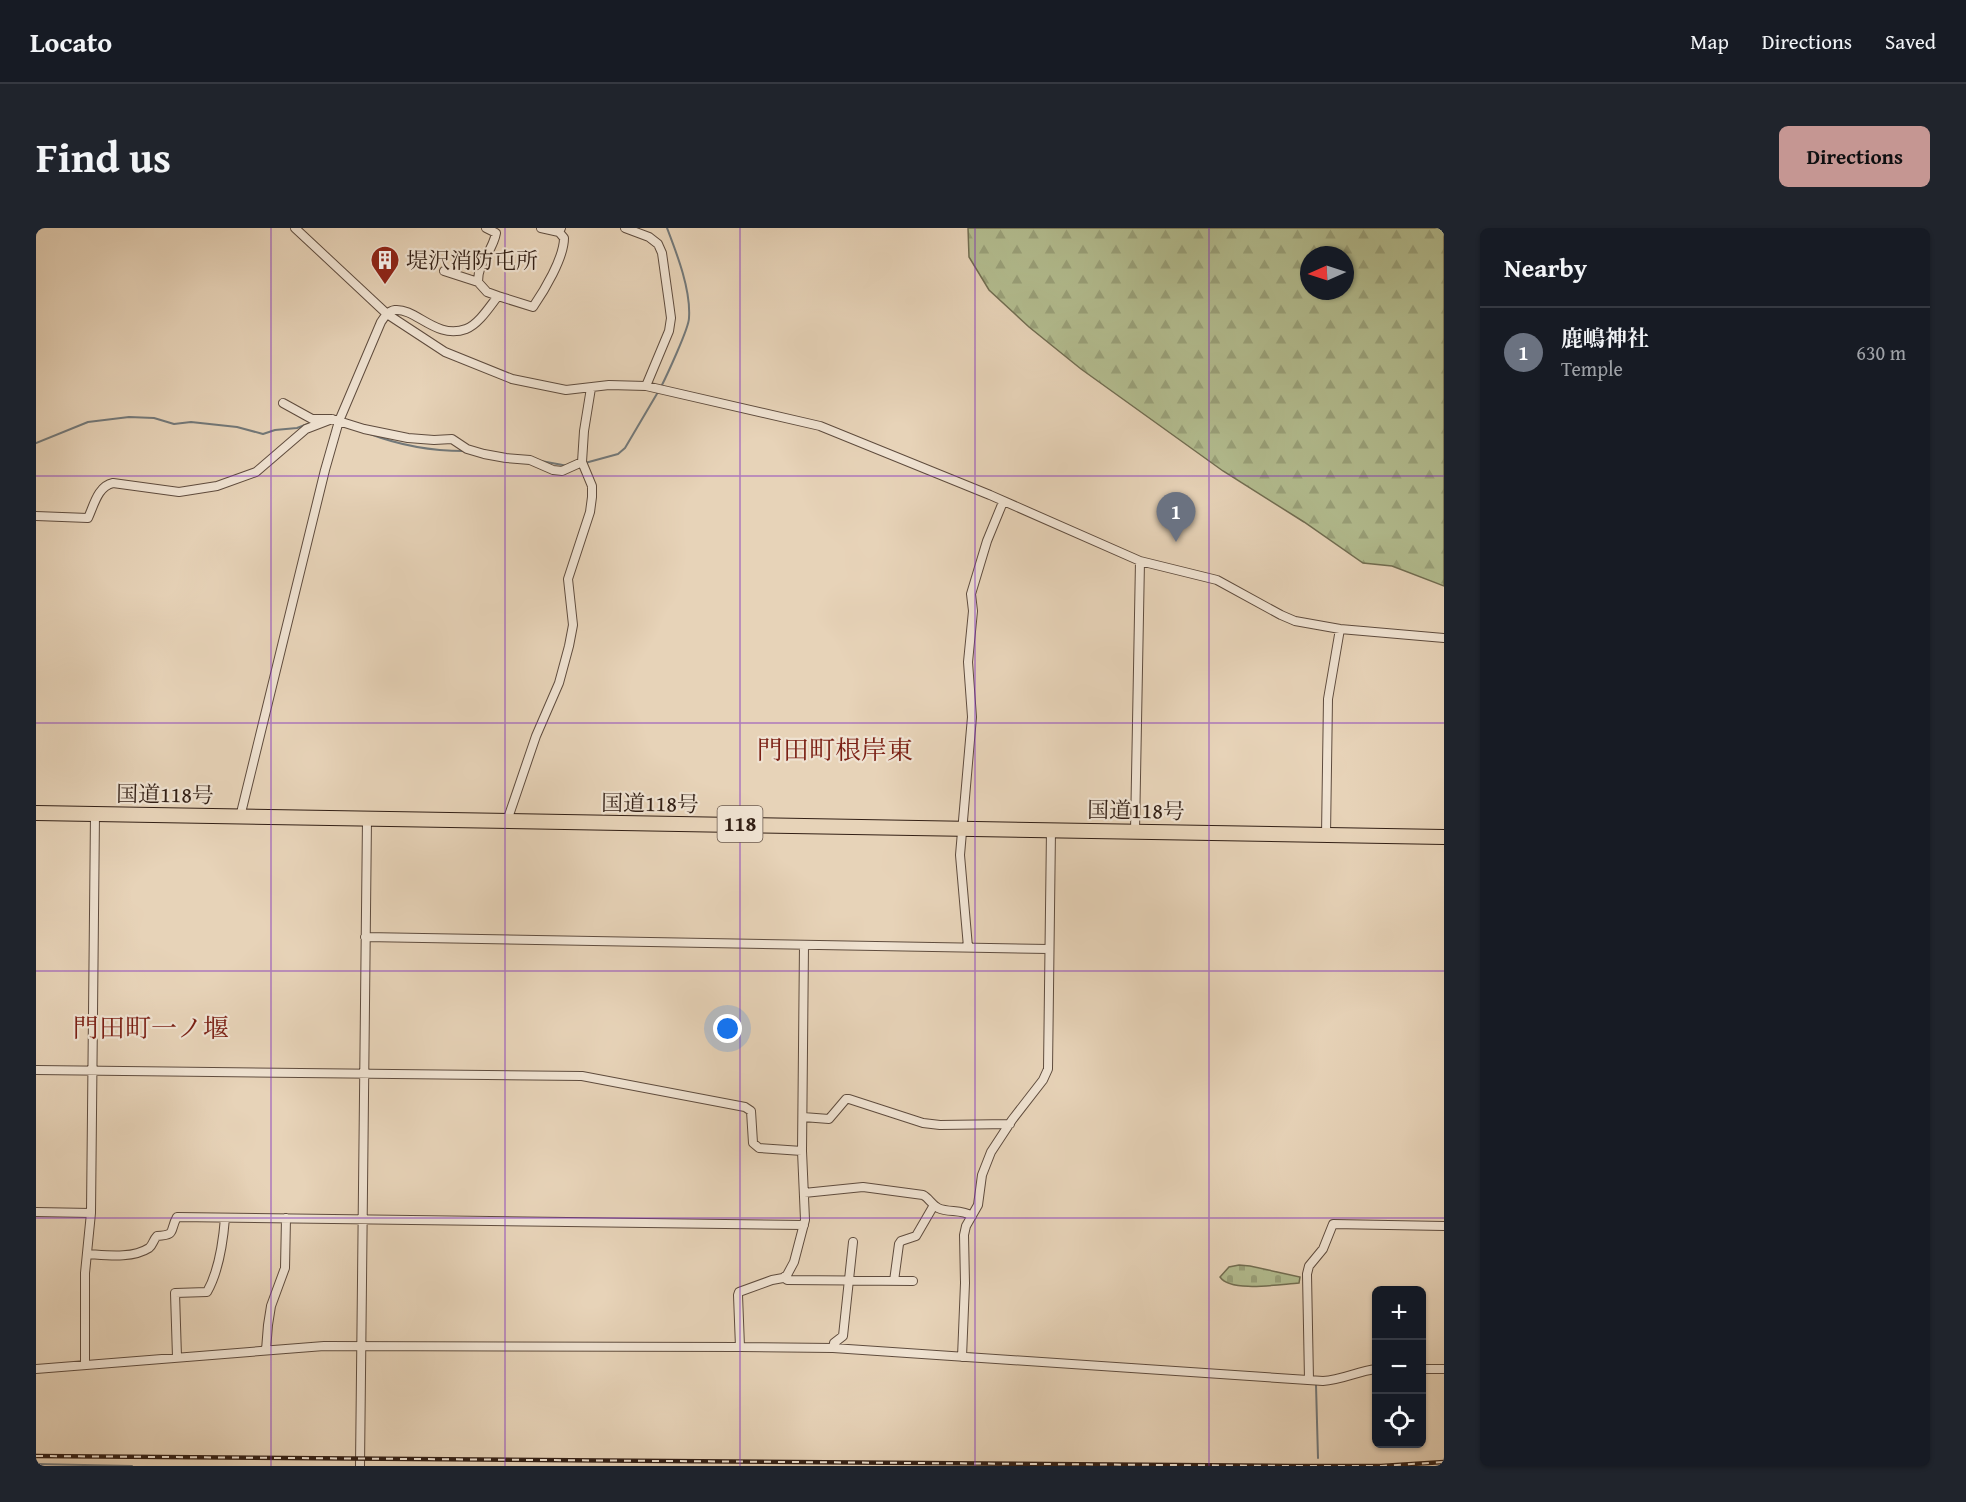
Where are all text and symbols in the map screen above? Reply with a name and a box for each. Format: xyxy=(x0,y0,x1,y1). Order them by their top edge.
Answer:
text: Locato xyxy=(30,21,112,62)
text: Map xyxy=(1690,26,1729,57)
text: Directions xyxy=(1762,26,1852,57)
text: Saved xyxy=(1885,26,1936,57)
text: Find us xyxy=(36,126,171,187)
button: Directions xyxy=(1779,126,1930,187)
building icon: 堤沢消防屯所 xyxy=(369,244,401,286)
place label: 堤沢消防屯所 xyxy=(406,244,538,276)
north arrow xyxy=(1300,246,1354,300)
text: Nearby xyxy=(1504,248,1587,287)
text: 鹿嶋神社 xyxy=(1561,322,1649,354)
text: 1 xyxy=(1518,338,1529,367)
text: 630 m xyxy=(1856,338,1906,367)
text: Temple xyxy=(1561,354,1623,383)
pin: 1 xyxy=(1156,492,1196,542)
district label: 門田町根岸東 xyxy=(757,730,913,769)
street label: 国道118号 xyxy=(116,777,214,811)
street label: 国道118号 xyxy=(601,786,699,820)
street label: 国道118号 xyxy=(1087,793,1185,827)
road number: 118 xyxy=(718,806,762,842)
district label: 門田町一ノ堰 xyxy=(73,1008,229,1047)
your location xyxy=(713,1014,742,1043)
map controls xyxy=(1372,1286,1426,1448)
button: + xyxy=(1372,1286,1426,1340)
button: − xyxy=(1372,1340,1426,1394)
button: locate xyxy=(1372,1394,1426,1448)

